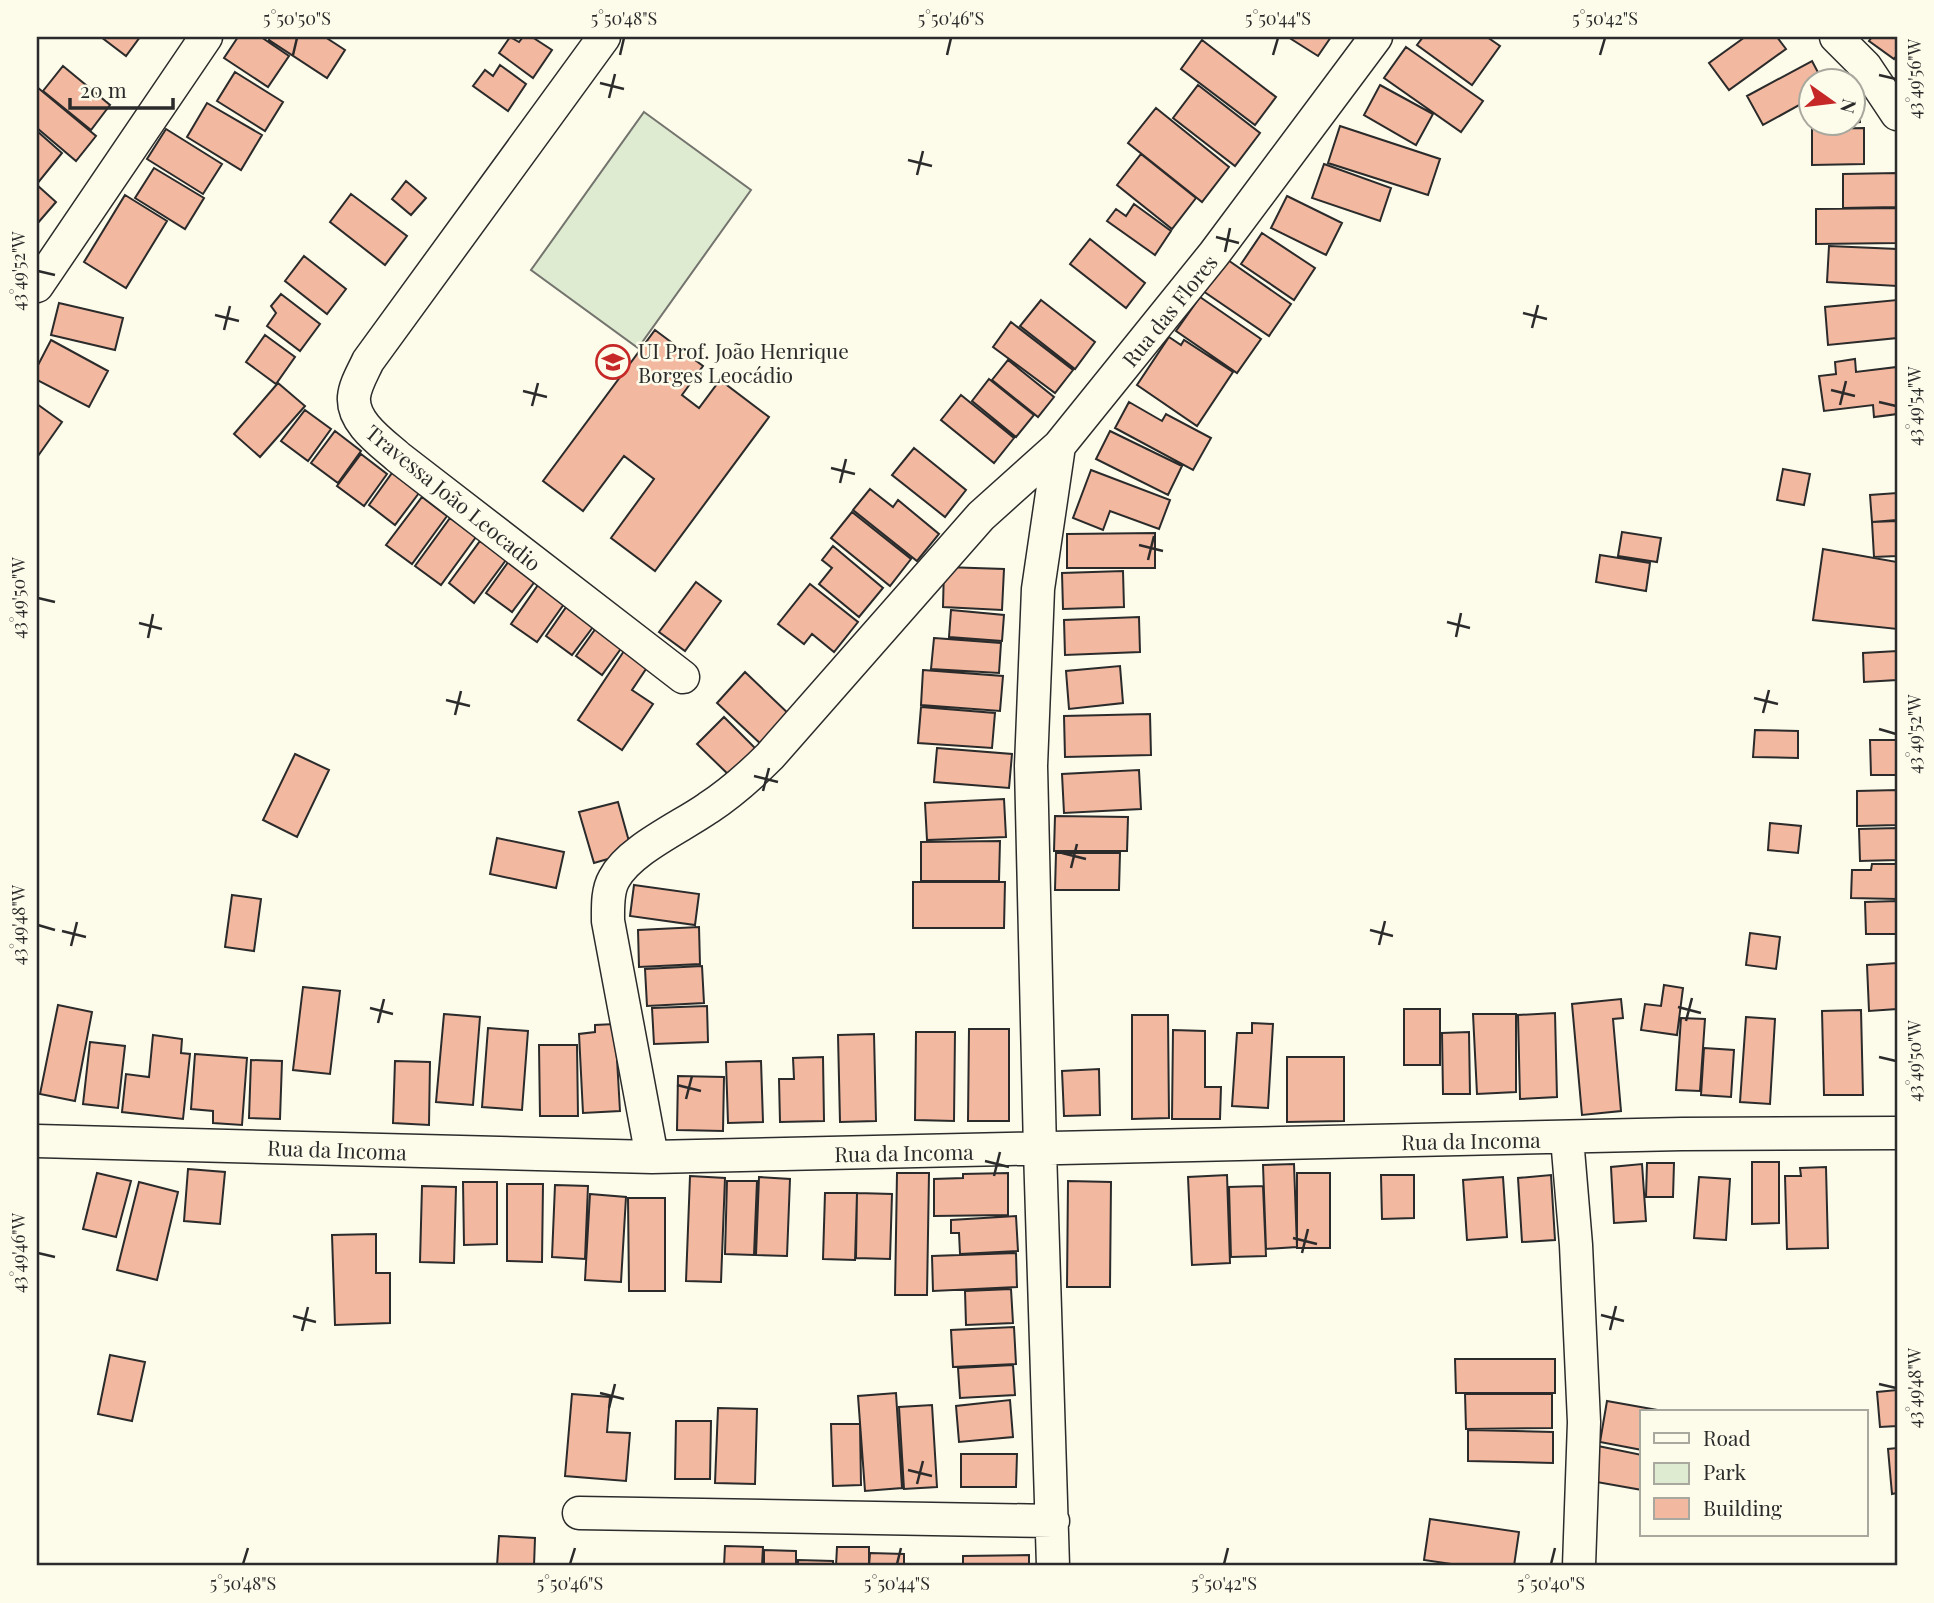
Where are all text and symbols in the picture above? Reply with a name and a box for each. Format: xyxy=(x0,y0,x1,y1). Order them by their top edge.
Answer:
text: 5°50'50"S xyxy=(263,6,331,30)
text: 5°50'48"S xyxy=(591,6,657,30)
text: 5°50'46"S xyxy=(918,6,984,30)
text: 5°50'44"S xyxy=(1245,6,1311,30)
text: 5°50'42"S xyxy=(1572,6,1638,30)
text: 43°49'56"W xyxy=(1902,38,1926,119)
scale bar xyxy=(70,66,173,110)
north arrow xyxy=(1798,66,1868,136)
text: 20 m xyxy=(80,75,127,103)
text: N xyxy=(1835,97,1864,116)
text: 43°49'52"W xyxy=(6,231,30,311)
street label: Rua das Flores xyxy=(1115,248,1223,372)
place label: UI Prof. João Henrique Borges Leocádio xyxy=(638,336,849,388)
school or university icon: UI Prof. João Henrique Borges Leocádio xyxy=(594,343,632,381)
text: 43°49'54"W xyxy=(1902,366,1926,446)
street label: Travessa João Leocadio xyxy=(361,418,547,576)
text: 43°49'50"W xyxy=(6,557,30,639)
text: 43°49'52"W xyxy=(1902,694,1926,774)
text: 43°49'48"W xyxy=(6,884,30,965)
text: 43°49'50"W xyxy=(1902,1020,1926,1102)
street label: Rua da Incoma xyxy=(1401,1125,1541,1155)
street label: Rua da Incoma xyxy=(267,1133,408,1165)
street label: Rua da Incoma xyxy=(834,1137,974,1167)
text: 43°49'46"W xyxy=(6,1212,30,1293)
text: 43°49'48"W xyxy=(1902,1347,1926,1428)
legend xyxy=(1640,1410,1868,1536)
text: Road xyxy=(1703,1423,1751,1451)
text: Park xyxy=(1703,1457,1747,1485)
text: Building xyxy=(1703,1493,1782,1521)
text: 5°50'48"S xyxy=(210,1571,276,1595)
text: 5°50'46"S xyxy=(537,1571,603,1595)
text: 5°50'44"S xyxy=(864,1571,930,1595)
text: 5°50'42"S xyxy=(1191,1571,1257,1595)
text: 5°50'40"S xyxy=(1517,1571,1585,1595)

